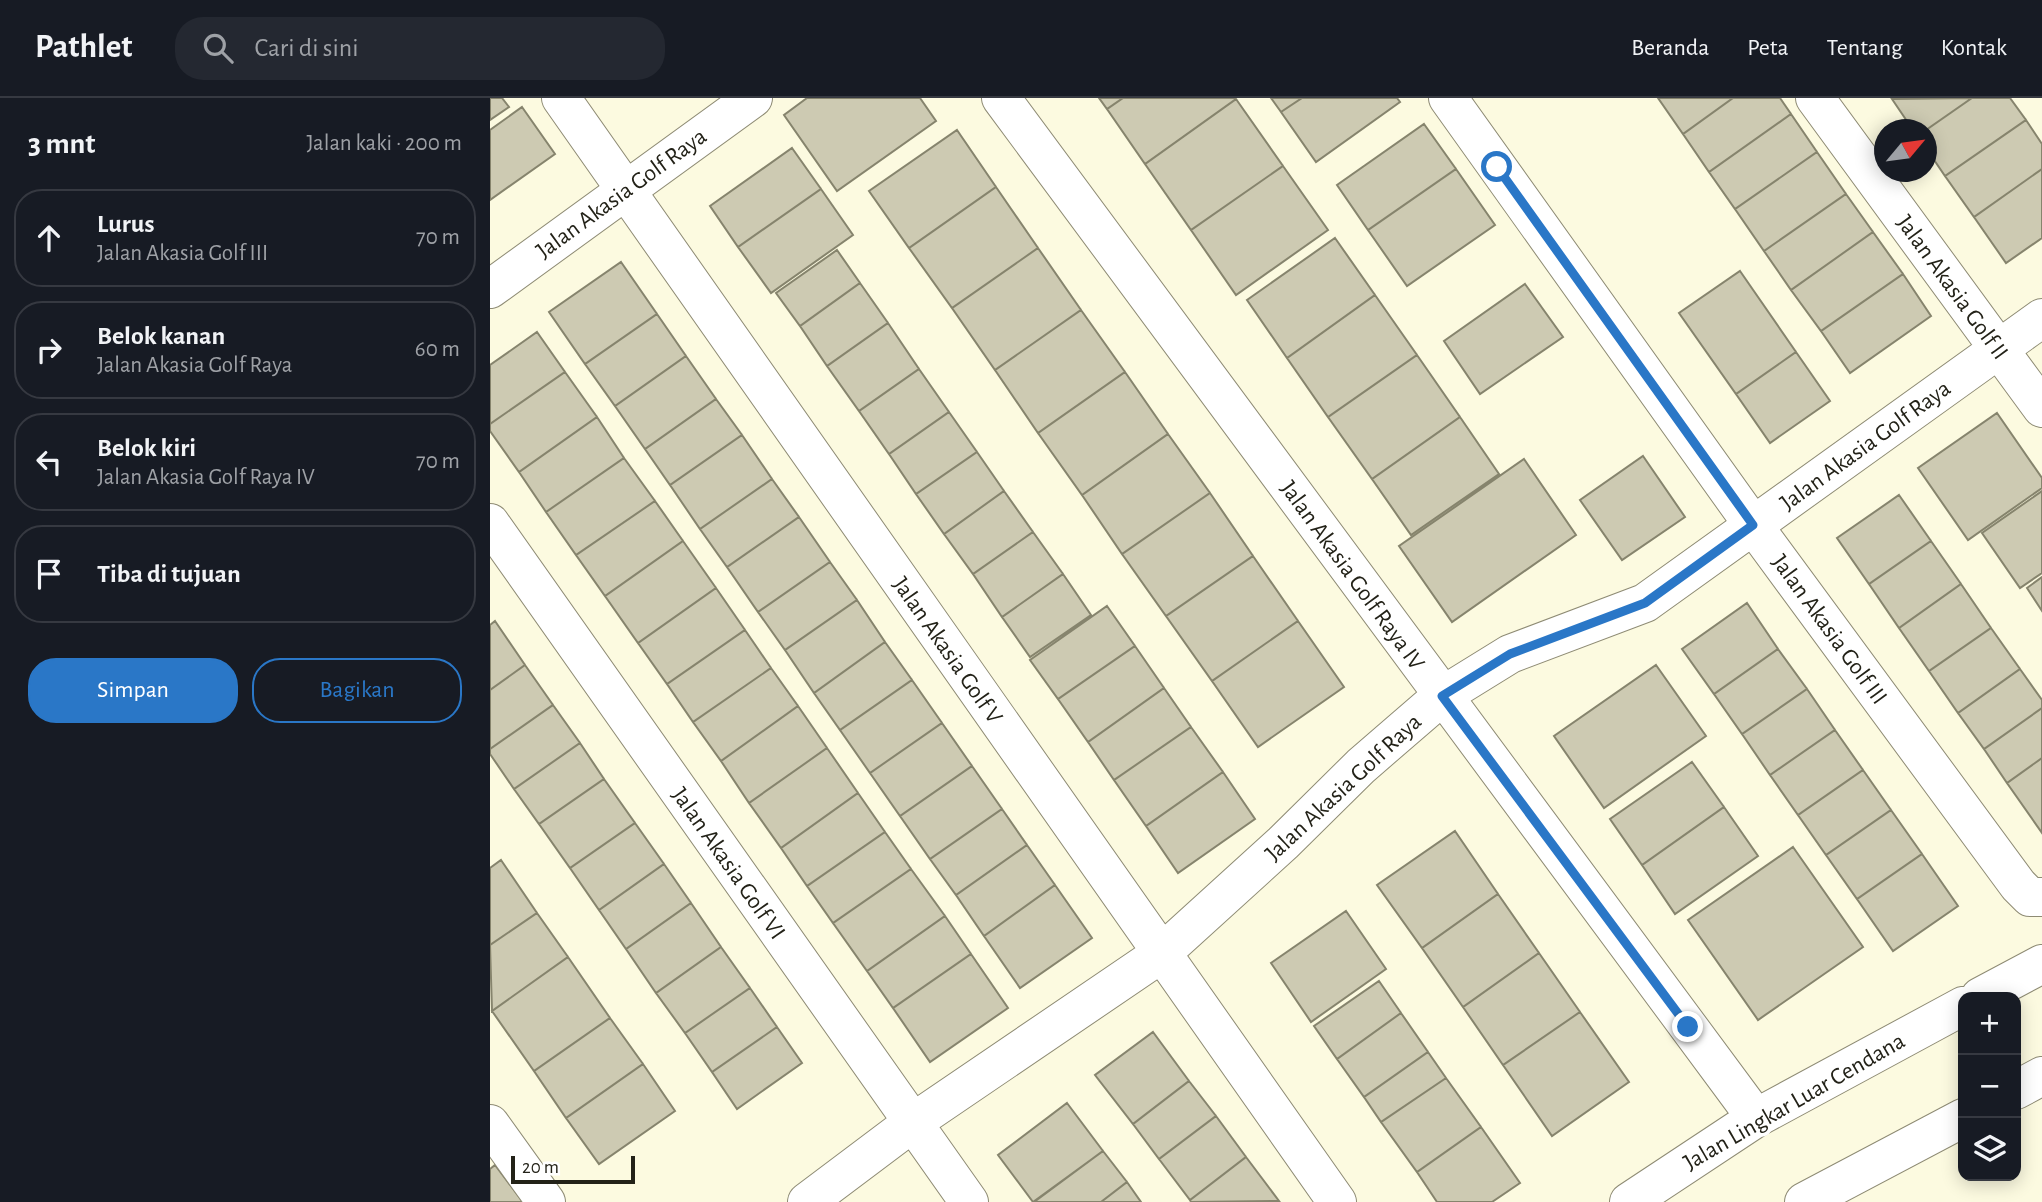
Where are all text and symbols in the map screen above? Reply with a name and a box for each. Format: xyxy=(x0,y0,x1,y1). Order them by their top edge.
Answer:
search box xyxy=(175,17,665,80)
icon: search xyxy=(199,29,237,67)
text: Pathlet xyxy=(35,31,133,64)
text: Cari di sini xyxy=(255,35,358,61)
text: Beranda xyxy=(1631,36,1709,60)
text: Peta xyxy=(1747,36,1789,60)
text: Tentang xyxy=(1827,36,1903,60)
text: Kontak xyxy=(1941,36,2007,60)
north arrow xyxy=(1874,119,1937,182)
street label: Jalan Akasia Golf Raya xyxy=(532,124,711,263)
text: 3 mnt xyxy=(28,129,96,159)
text: Jalan kaki · 200 m xyxy=(306,132,462,155)
route start xyxy=(1481,151,1512,182)
text: Lurus xyxy=(97,211,154,237)
street label: Jalan Akasia Golf II xyxy=(1892,211,2012,364)
icon: ahead xyxy=(30,219,68,257)
text: 70 m xyxy=(416,226,460,249)
text: Jalan Akasia Golf III xyxy=(97,242,268,265)
text: Belok kanan xyxy=(97,323,225,349)
icon: right xyxy=(30,331,68,369)
text: 60 m xyxy=(415,338,460,361)
text: Jalan Akasia Golf Raya xyxy=(97,354,292,377)
street label: Jalan Akasia Golf Raya xyxy=(1776,376,1955,515)
text: Belok kiri xyxy=(97,435,196,461)
icon: left xyxy=(30,443,68,481)
text: 70 m xyxy=(416,450,460,473)
text: Jalan Akasia Golf Raya IV xyxy=(97,466,315,489)
street label: Jalan Akasia Golf Raya IV xyxy=(1276,477,1429,675)
street label: Jalan Akasia Golf III xyxy=(1767,550,1891,709)
icon: arrive xyxy=(30,555,68,593)
text: Tiba di tujuan xyxy=(97,561,241,587)
street label: Jalan Akasia Golf V xyxy=(888,573,1007,729)
button: Simpan xyxy=(28,658,238,723)
button: Bagikan xyxy=(252,658,462,723)
street label: Jalan Akasia Golf Raya xyxy=(1261,709,1426,866)
street label: Jalan Akasia Golf VI xyxy=(667,783,789,944)
map controls xyxy=(1958,992,2021,1181)
button: + xyxy=(1958,992,2021,1055)
route end xyxy=(1672,1011,1703,1042)
street label: Jalan Lingkar Luar Cendana xyxy=(1680,1029,1909,1175)
button: − xyxy=(1958,1055,2021,1118)
button: layers xyxy=(1958,1118,2021,1181)
scale bar xyxy=(511,1153,635,1185)
text: 20 m xyxy=(522,1158,559,1177)

